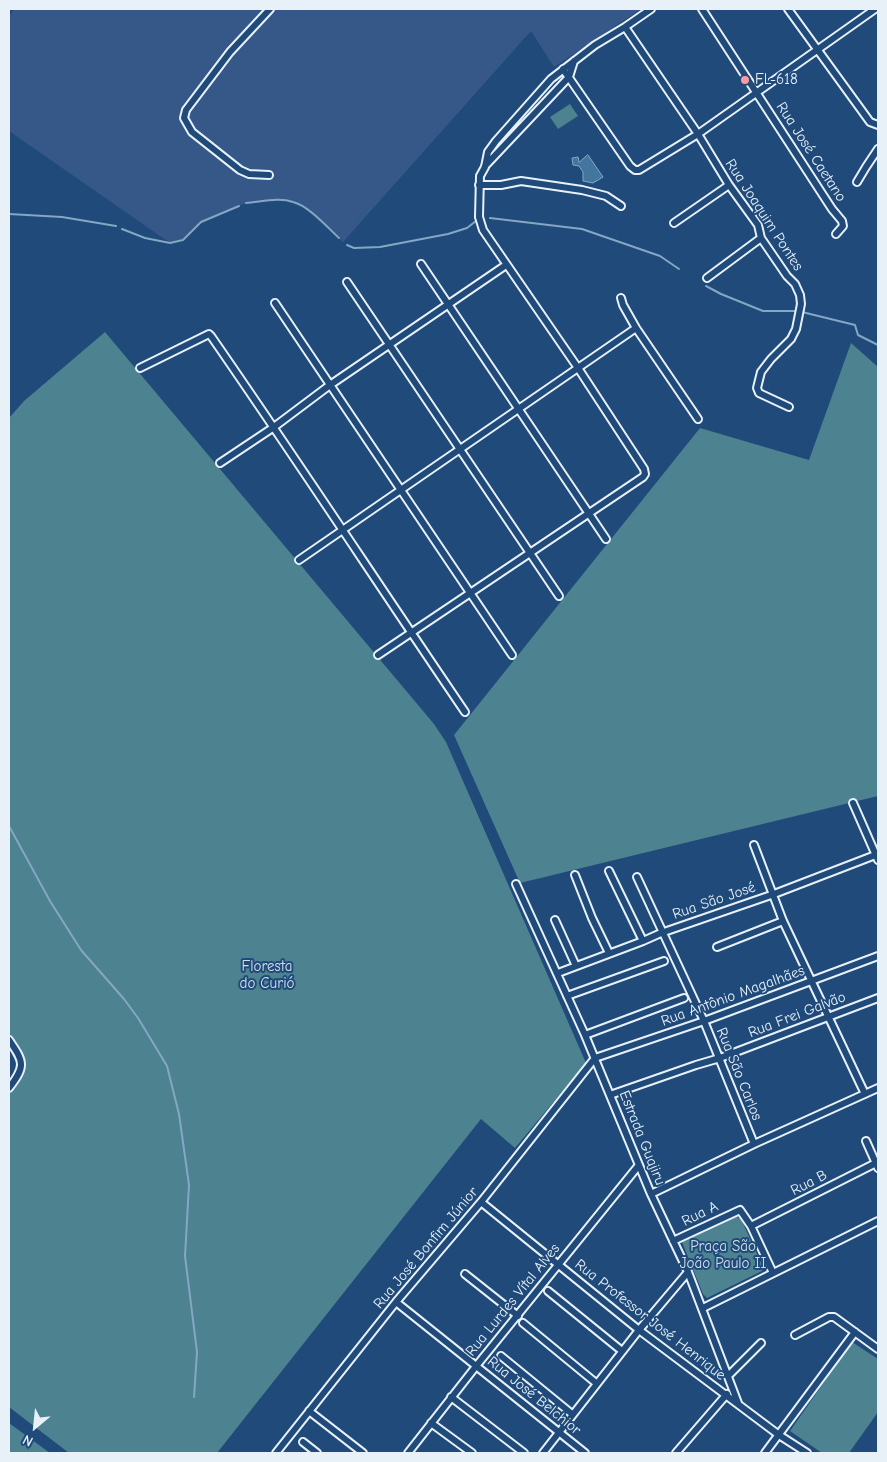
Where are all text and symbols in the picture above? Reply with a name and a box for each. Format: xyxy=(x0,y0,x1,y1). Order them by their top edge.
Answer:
place label: FL-618 xyxy=(755,71,798,89)
marker: FL-618 xyxy=(739,74,751,86)
street label: Rua José Caetano xyxy=(772,99,850,205)
street label: Rua Joaquim Pontes xyxy=(721,156,807,274)
street label: Rua São José xyxy=(670,878,758,924)
park label: Floresta do Curió xyxy=(239,958,295,993)
street label: Rua Antônio Magalhães xyxy=(659,962,807,1030)
street label: Rua Frei Galvão xyxy=(746,988,848,1042)
street label: Rua São Carlos xyxy=(712,1025,766,1123)
street label: Estrada Guajiru xyxy=(615,1088,669,1188)
street label: Rua B xyxy=(788,1166,830,1200)
street label: Rua José Bonfim Júnior xyxy=(370,1183,482,1313)
street label: Rua A xyxy=(679,1198,721,1230)
park label: Praça São João Paulo II xyxy=(680,1238,766,1273)
street label: Rua Lurdes Vítal Alves xyxy=(462,1240,564,1360)
street label: Rua Professor José Henrique xyxy=(571,1256,729,1384)
street label: Rua José Belchior xyxy=(483,1353,585,1439)
north arrow xyxy=(10,1402,60,1452)
text: N xyxy=(20,1431,36,1450)

